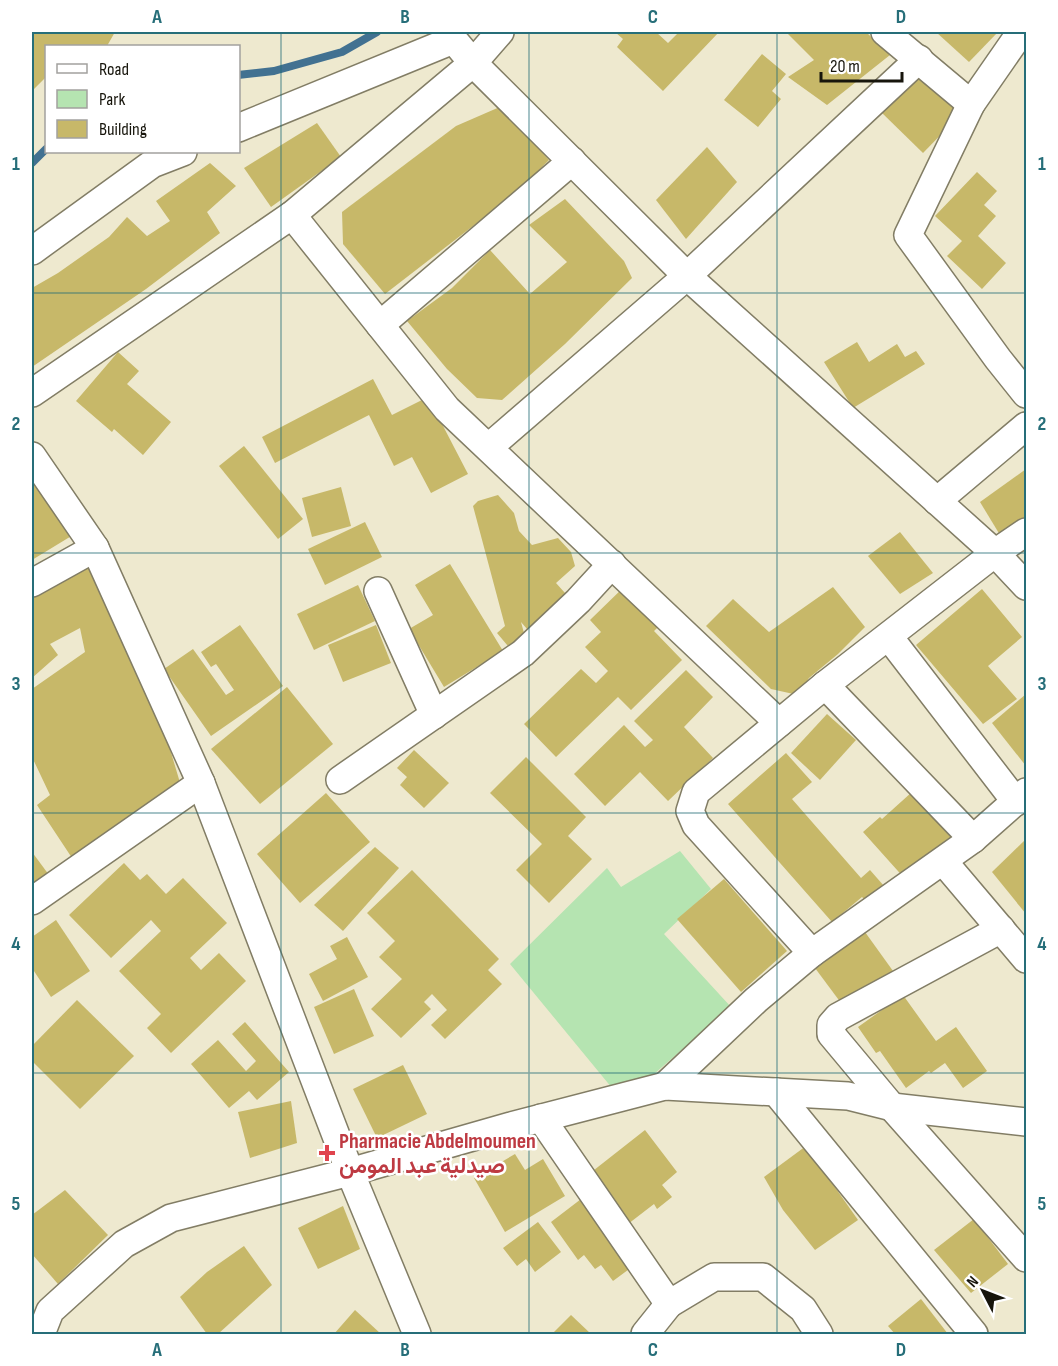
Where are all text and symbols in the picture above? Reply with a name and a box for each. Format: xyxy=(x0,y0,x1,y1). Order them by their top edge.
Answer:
text: A xyxy=(151,5,162,29)
text: B xyxy=(400,5,410,29)
text: C xyxy=(648,5,658,29)
text: D xyxy=(896,5,906,29)
legend xyxy=(45,45,240,153)
scale bar xyxy=(821,45,902,83)
text: 20 m xyxy=(830,56,860,77)
text: Road xyxy=(99,59,129,80)
text: Park xyxy=(99,89,125,110)
text: Building xyxy=(99,119,147,140)
text: 1 xyxy=(12,152,20,176)
text: 1 xyxy=(1038,152,1046,176)
text: 2 xyxy=(12,412,20,436)
text: 2 xyxy=(1038,412,1046,436)
text: 3 xyxy=(12,672,21,696)
text: 3 xyxy=(1038,672,1047,696)
text: 4 xyxy=(11,932,21,956)
text: 4 xyxy=(1037,932,1047,956)
place label: Pharmacie Abdelmoumen صيدلية عبد المومن xyxy=(339,1128,536,1180)
marker: Pharmacie Abdelmoumen صيدلية عبد المومن xyxy=(320,1146,334,1160)
text: 5 xyxy=(12,1192,21,1216)
text: 5 xyxy=(1038,1192,1047,1216)
north arrow xyxy=(953,1261,1013,1321)
text: N xyxy=(963,1272,983,1291)
text: A xyxy=(151,1338,162,1362)
text: B xyxy=(400,1338,410,1362)
text: C xyxy=(648,1338,658,1362)
text: D xyxy=(896,1338,906,1362)

